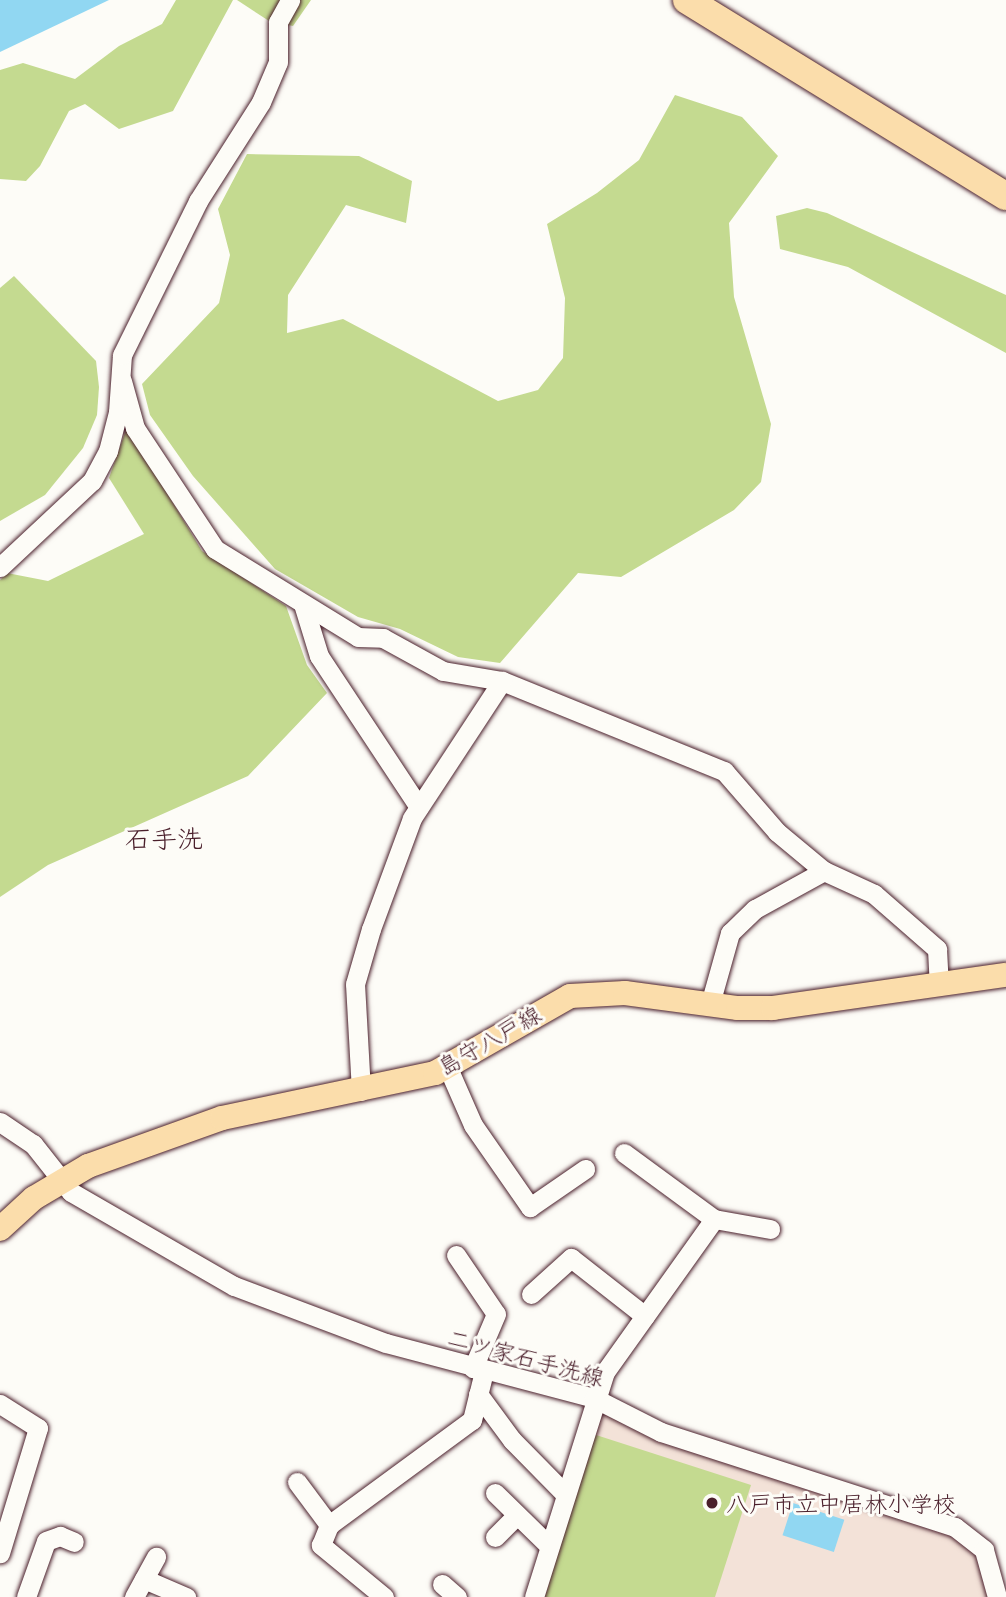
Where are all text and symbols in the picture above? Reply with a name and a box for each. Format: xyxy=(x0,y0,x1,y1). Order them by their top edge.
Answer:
district label: 石手洗 xyxy=(125,823,203,855)
street label: 島守八戸線 xyxy=(432,999,546,1081)
street label: 二ツ家石手洗線 xyxy=(445,1323,607,1391)
place label: 八戸市立中居林小学校 xyxy=(726,1489,956,1517)
marker: 八戸市立中居林小学校 xyxy=(704,1495,720,1511)

